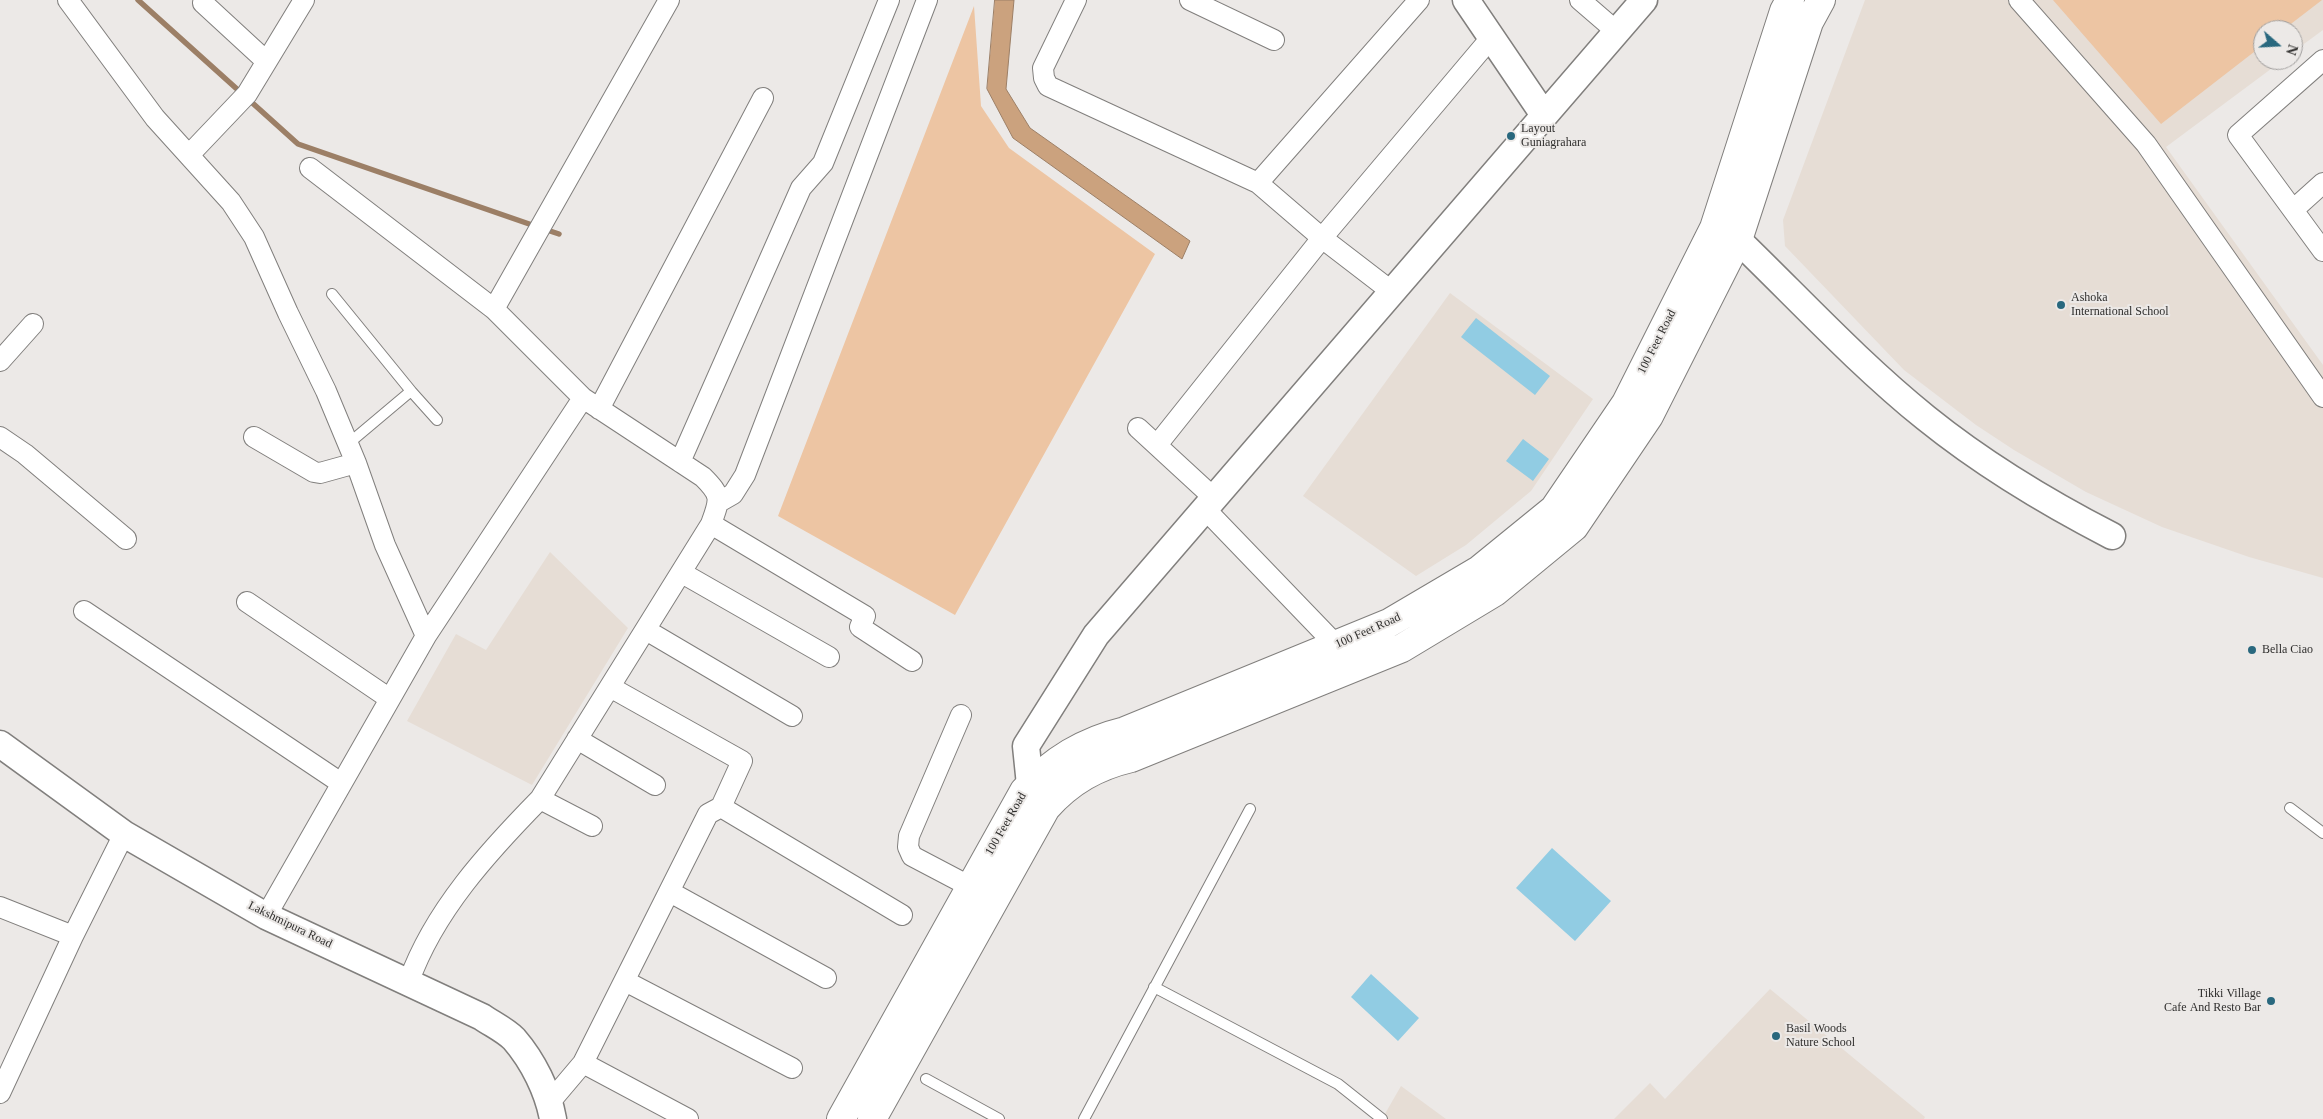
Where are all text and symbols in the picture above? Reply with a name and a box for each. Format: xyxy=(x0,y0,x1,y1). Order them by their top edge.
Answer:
north arrow xyxy=(2253,20,2303,70)
text: N xyxy=(2283,42,2300,57)
place label: Layout Guniagrahara xyxy=(1521,122,1586,150)
marker: Layout Guniagrahara xyxy=(1505,130,1517,142)
place label: Ashoka International School xyxy=(2071,291,2169,319)
marker: Ashoka International School xyxy=(2055,299,2067,311)
street label: 100 Feet Road xyxy=(1635,308,1679,376)
street label: 100 Feet Road xyxy=(1333,610,1403,652)
place label: Bella Ciao xyxy=(2262,643,2313,657)
marker: Bella Ciao xyxy=(2246,644,2258,656)
street label: 100 Feet Road xyxy=(982,790,1030,858)
street label: Lakshmipura Road xyxy=(246,898,334,952)
place label: Tikki Village Cafe And Resto Bar xyxy=(2164,987,2261,1015)
marker: Tikki Village Cafe And Resto Bar xyxy=(2265,995,2277,1007)
place label: Basil Woods Nature School xyxy=(1786,1022,1855,1050)
marker: Basil Woods Nature School xyxy=(1770,1030,1782,1042)

